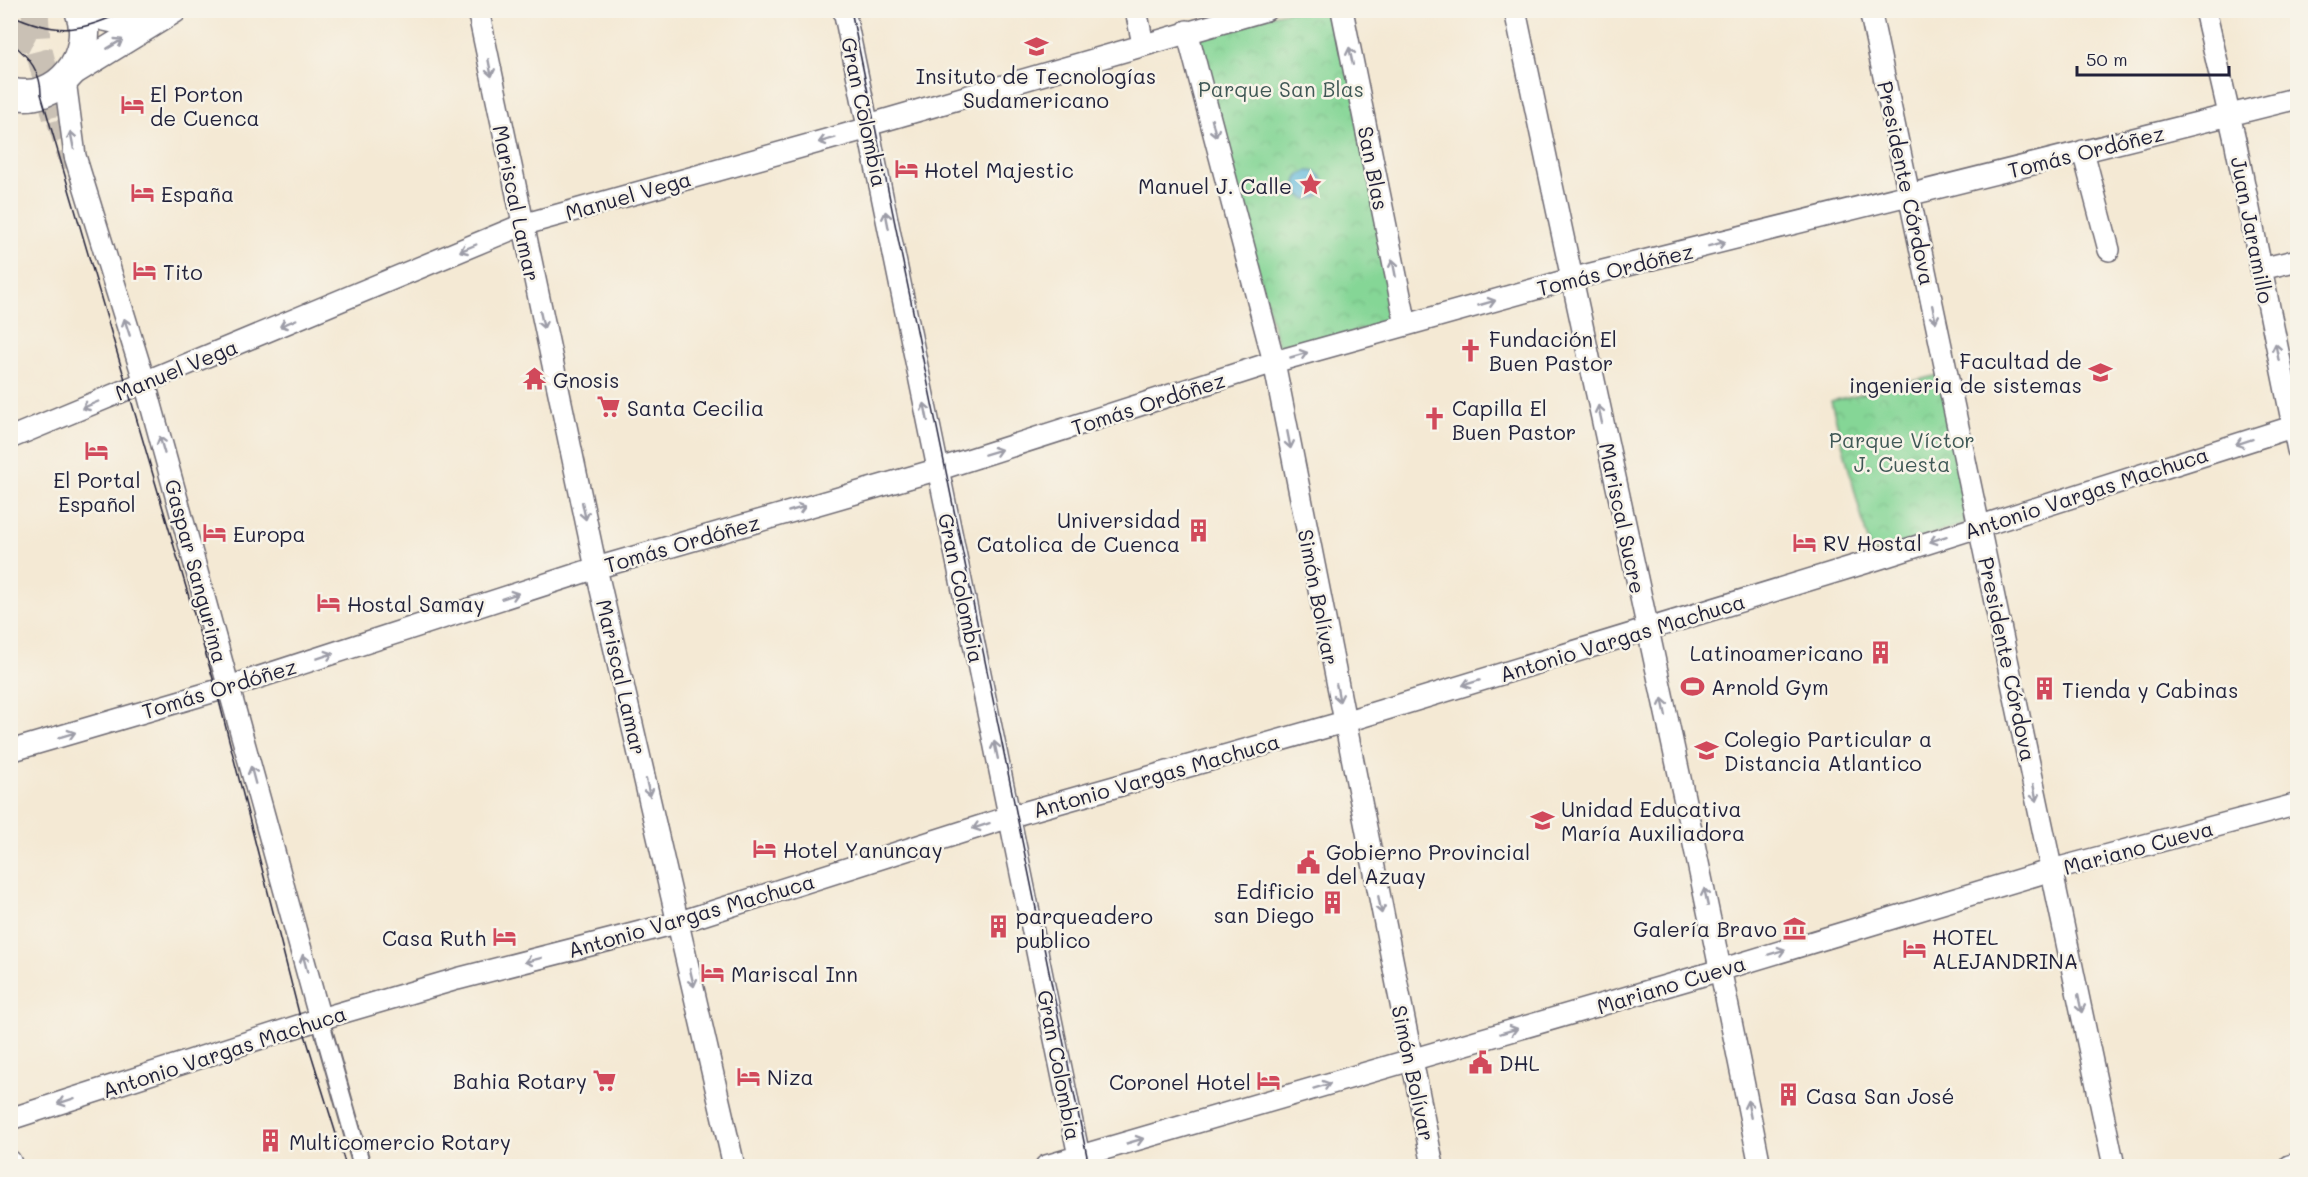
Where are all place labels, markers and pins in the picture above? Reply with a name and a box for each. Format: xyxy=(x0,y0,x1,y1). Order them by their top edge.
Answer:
school or university icon: Insituto de Tecnologías Sudamericano xyxy=(1023,34,1049,60)
place label: Insituto de Tecnologías Sudamericano xyxy=(916,62,1156,113)
place label: El Porton de Cuenca xyxy=(150,80,260,131)
hotel icon: El Porton de Cuenca xyxy=(119,92,145,118)
hotel icon: Hotel Majestic xyxy=(893,156,919,182)
place label: Hotel Majestic xyxy=(924,156,1074,183)
place label: Manuel J. Calle xyxy=(1138,172,1292,199)
place icon: Manuel J. Calle xyxy=(1297,172,1323,198)
hotel icon: España xyxy=(130,180,156,206)
place label: España xyxy=(161,180,234,207)
hotel icon: Tito xyxy=(132,258,158,284)
place label: Tito xyxy=(163,258,203,285)
place label: Fundación El Buen Pastor xyxy=(1489,325,1617,376)
church icon: Fundación El Buen Pastor xyxy=(1458,337,1484,363)
place label: Facultad de ingenieria de sistemas xyxy=(1849,347,2082,398)
school or university icon: Facultad de ingenieria de sistemas xyxy=(2087,359,2113,385)
temple icon: Gnosis xyxy=(522,366,548,392)
place label: Gnosis xyxy=(553,366,620,393)
supermarket icon: Santa Cecilia xyxy=(596,394,622,420)
place label: Santa Cecilia xyxy=(627,394,764,421)
place label: Capilla El Buen Pastor xyxy=(1452,394,1576,445)
church icon: Capilla El Buen Pastor xyxy=(1421,406,1447,432)
hotel icon: El Portal Español xyxy=(84,438,110,464)
place label: El Portal Español xyxy=(53,466,141,517)
place label: Universidad Catolica de Cuenca xyxy=(977,506,1180,557)
building icon: Universidad Catolica de Cuenca xyxy=(1185,518,1211,544)
hotel icon: Europa xyxy=(202,520,228,546)
place label: Europa xyxy=(233,520,306,547)
hotel icon: RV Hostal xyxy=(1792,529,1818,555)
place label: RV Hostal xyxy=(1823,529,1922,556)
hotel icon: Hostal Samay xyxy=(316,590,342,616)
place label: Hostal Samay xyxy=(347,590,485,617)
place label: Latinoamericano xyxy=(1690,639,1863,666)
building icon: Latinoamericano xyxy=(1868,639,1894,665)
sports icon: Arnold Gym xyxy=(1680,673,1706,699)
place label: Arnold Gym xyxy=(1711,673,1829,700)
building icon: Tienda y Cabinas xyxy=(2031,676,2057,702)
place label: Tienda y Cabinas xyxy=(2062,676,2238,703)
place label: Colegio Particular a Distancia Atlantico xyxy=(1724,725,1932,776)
school or university icon: Colegio Particular a Distancia Atlantico xyxy=(1693,737,1719,763)
place label: Unidad Educativa María Auxiliadora xyxy=(1561,795,1745,846)
school or university icon: Unidad Educativa María Auxiliadora xyxy=(1530,807,1556,833)
hotel icon: Hotel Yanuncay xyxy=(752,836,778,862)
place label: Hotel Yanuncay xyxy=(783,836,943,863)
place label: Gobierno Provincial del Azuay xyxy=(1326,838,1530,889)
public building icon: Gobierno Provincial del Azuay xyxy=(1295,850,1321,876)
place label: Edificio san Diego xyxy=(1214,877,1314,928)
building icon: Edificio san Diego xyxy=(1319,889,1345,915)
place label: parqueadero publico xyxy=(1016,902,1153,953)
building icon: parqueadero publico xyxy=(985,914,1011,940)
place label: Galería Bravo xyxy=(1633,915,1777,942)
museum icon: Galería Bravo xyxy=(1782,915,1808,941)
place label: HOTEL ALEJANDRINA xyxy=(1932,923,2078,974)
place label: Casa Ruth xyxy=(382,924,486,951)
hotel icon: Casa Ruth xyxy=(491,924,517,950)
hotel icon: HOTEL ALEJANDRINA xyxy=(1901,935,1927,961)
hotel icon: Mariscal Inn xyxy=(700,960,726,986)
place label: Mariscal Inn xyxy=(731,960,858,987)
public building icon: DHL xyxy=(1468,1049,1494,1075)
place label: DHL xyxy=(1499,1049,1539,1076)
hotel icon: Niza xyxy=(736,1063,762,1089)
place label: Niza xyxy=(767,1063,814,1090)
place label: Bahia Rotary xyxy=(453,1067,587,1094)
supermarket icon: Bahia Rotary xyxy=(592,1067,618,1093)
place label: Coronel Hotel xyxy=(1109,1068,1251,1095)
hotel icon: Coronel Hotel xyxy=(1256,1068,1282,1094)
building icon: Casa San José xyxy=(1775,1082,1801,1108)
place label: Casa San José xyxy=(1806,1082,1955,1109)
building icon: Multicomercio Rotary xyxy=(258,1128,284,1154)
place label: Multicomercio Rotary xyxy=(289,1128,511,1155)

